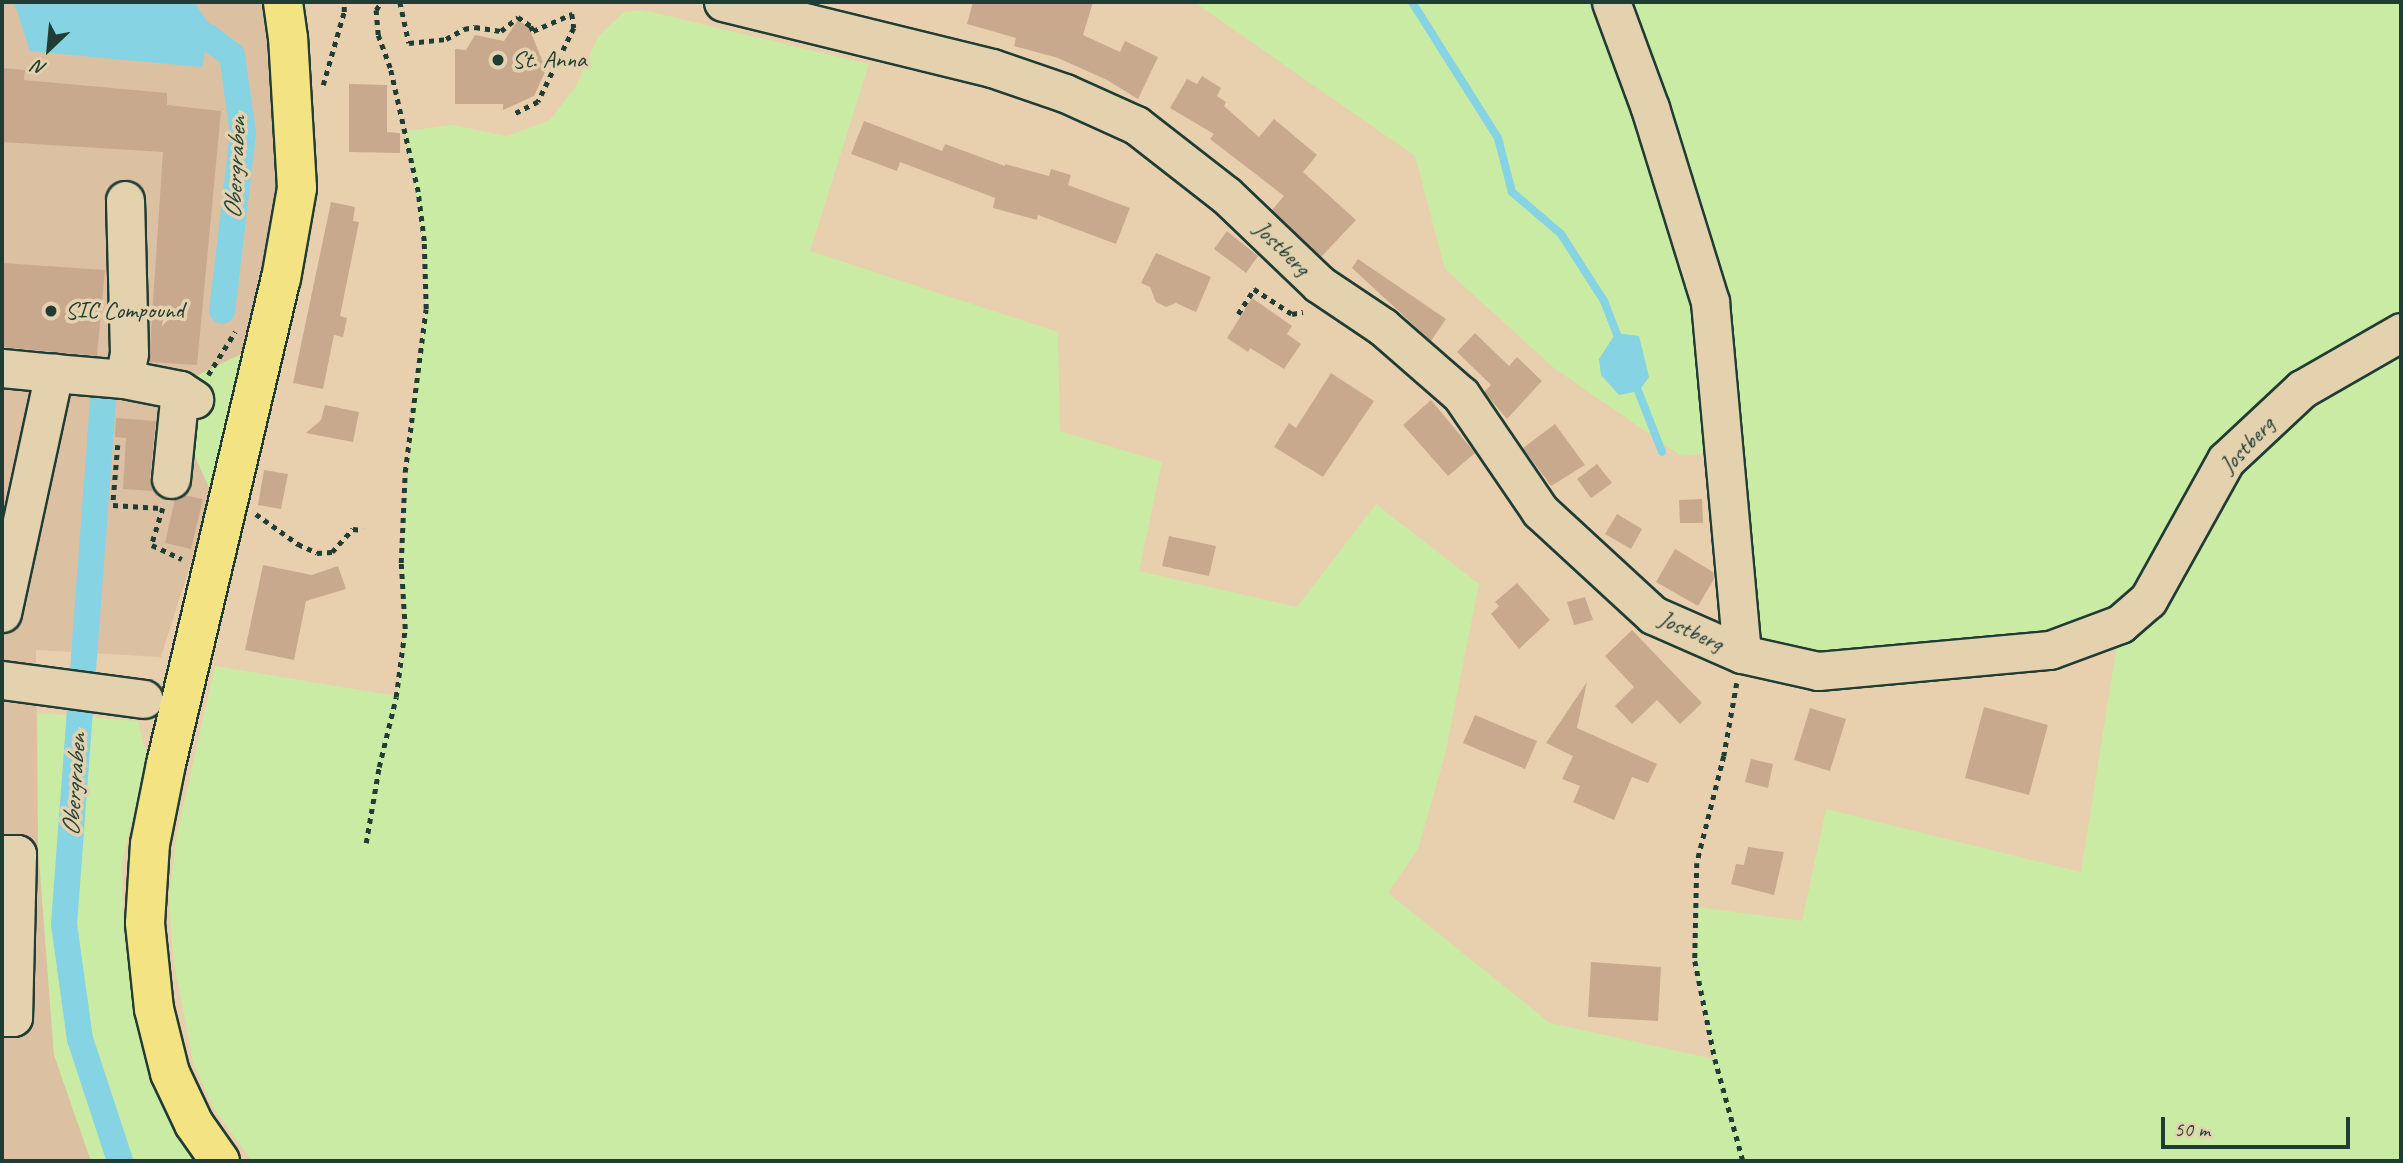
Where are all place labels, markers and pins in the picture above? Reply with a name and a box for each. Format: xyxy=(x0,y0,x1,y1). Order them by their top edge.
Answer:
place label: St. Anna xyxy=(512,46,587,74)
marker: St. Anna xyxy=(490,52,506,68)
place label: SIC Compound xyxy=(65,297,184,325)
marker: SIC Compound xyxy=(43,303,59,319)

